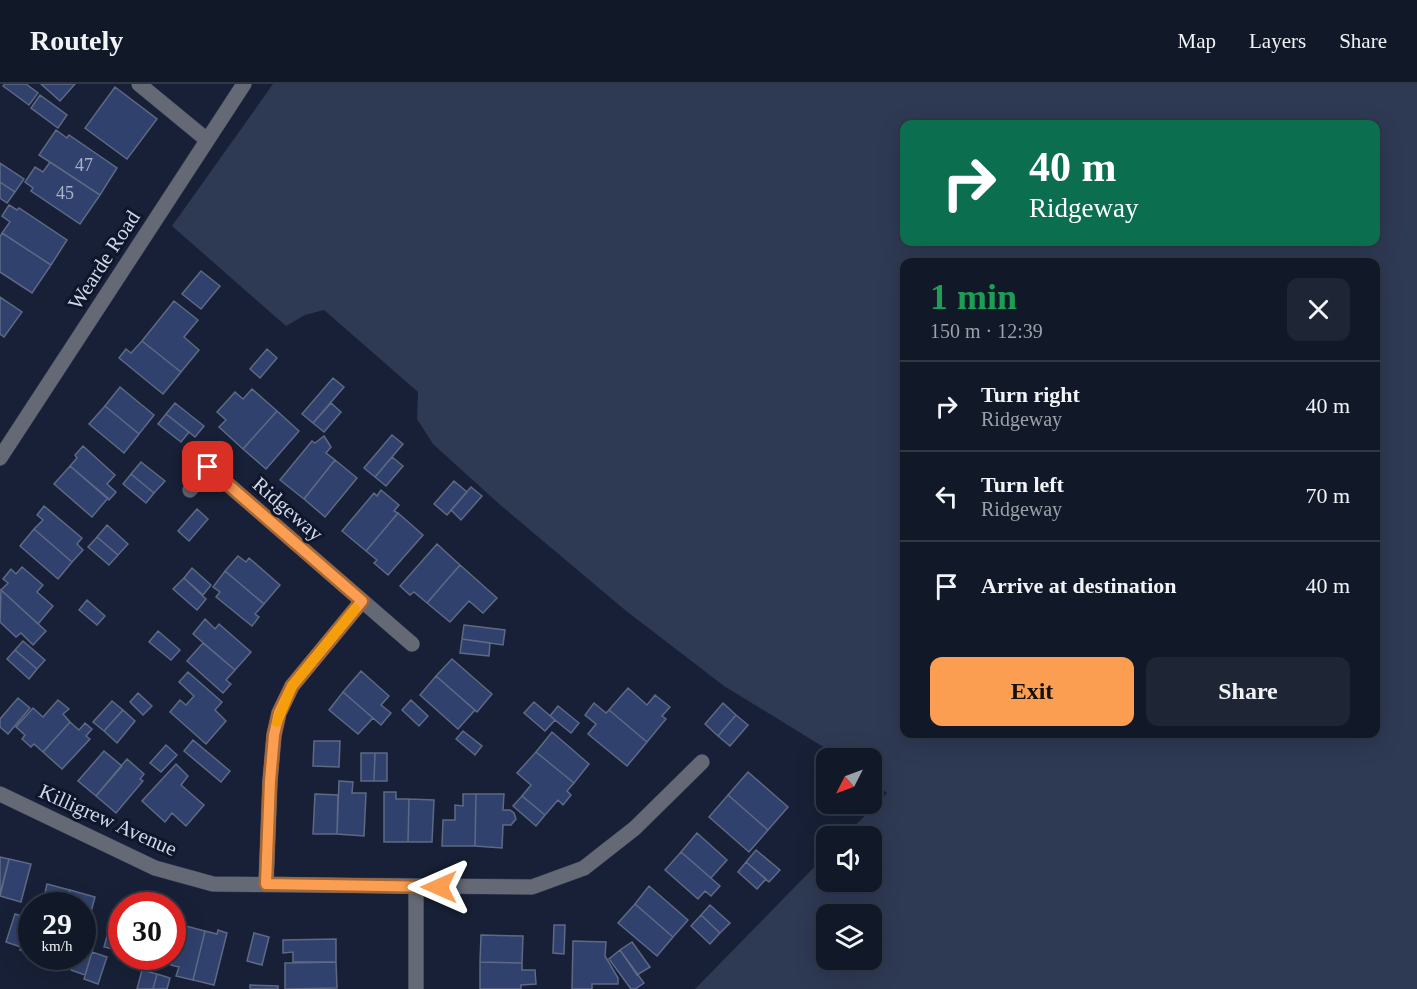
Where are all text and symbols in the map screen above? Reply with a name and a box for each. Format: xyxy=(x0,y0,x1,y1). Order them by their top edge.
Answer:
text: Routely xyxy=(30,25,123,56)
text: Map xyxy=(1178,29,1216,53)
text: Layers xyxy=(1249,29,1306,53)
text: Share xyxy=(1339,29,1387,53)
icon: right xyxy=(930,144,1008,222)
text: 40 m xyxy=(1029,144,1117,190)
house number: 47 xyxy=(75,155,93,175)
house number: 45 xyxy=(56,183,74,203)
text: Ridgeway xyxy=(1029,193,1138,223)
street label: Wearde Road xyxy=(63,206,145,314)
text: 1 min xyxy=(930,277,1017,317)
button: close xyxy=(1287,278,1350,341)
text: 150 m · 12:39 xyxy=(930,320,1043,342)
text: Turn right xyxy=(981,382,1080,407)
icon: right xyxy=(930,390,963,423)
text: 40 m xyxy=(1305,393,1350,418)
text: Ridgeway xyxy=(981,408,1062,430)
pin xyxy=(182,441,233,492)
icon: arrive xyxy=(191,450,224,483)
street label: Ridgeway xyxy=(248,472,328,546)
text: Turn left xyxy=(981,472,1064,497)
icon: left xyxy=(930,480,963,513)
text: 70 m xyxy=(1305,483,1350,508)
text: Ridgeway xyxy=(981,498,1062,520)
icon: arrive xyxy=(930,570,963,603)
text: Arrive at destination xyxy=(981,573,1177,598)
text: 40 m xyxy=(1305,573,1350,598)
button: Exit xyxy=(930,657,1134,726)
button: Share xyxy=(1146,657,1350,726)
north arrow xyxy=(816,748,882,814)
map controls xyxy=(816,748,882,970)
street label: Killigrew Avenue xyxy=(35,779,181,861)
button: sound xyxy=(816,826,882,892)
position arrow xyxy=(407,855,471,919)
speed limit sign: 30 xyxy=(108,892,186,970)
button: layers xyxy=(816,904,882,970)
text: 29 xyxy=(42,907,72,940)
text: km/h xyxy=(42,938,72,954)

